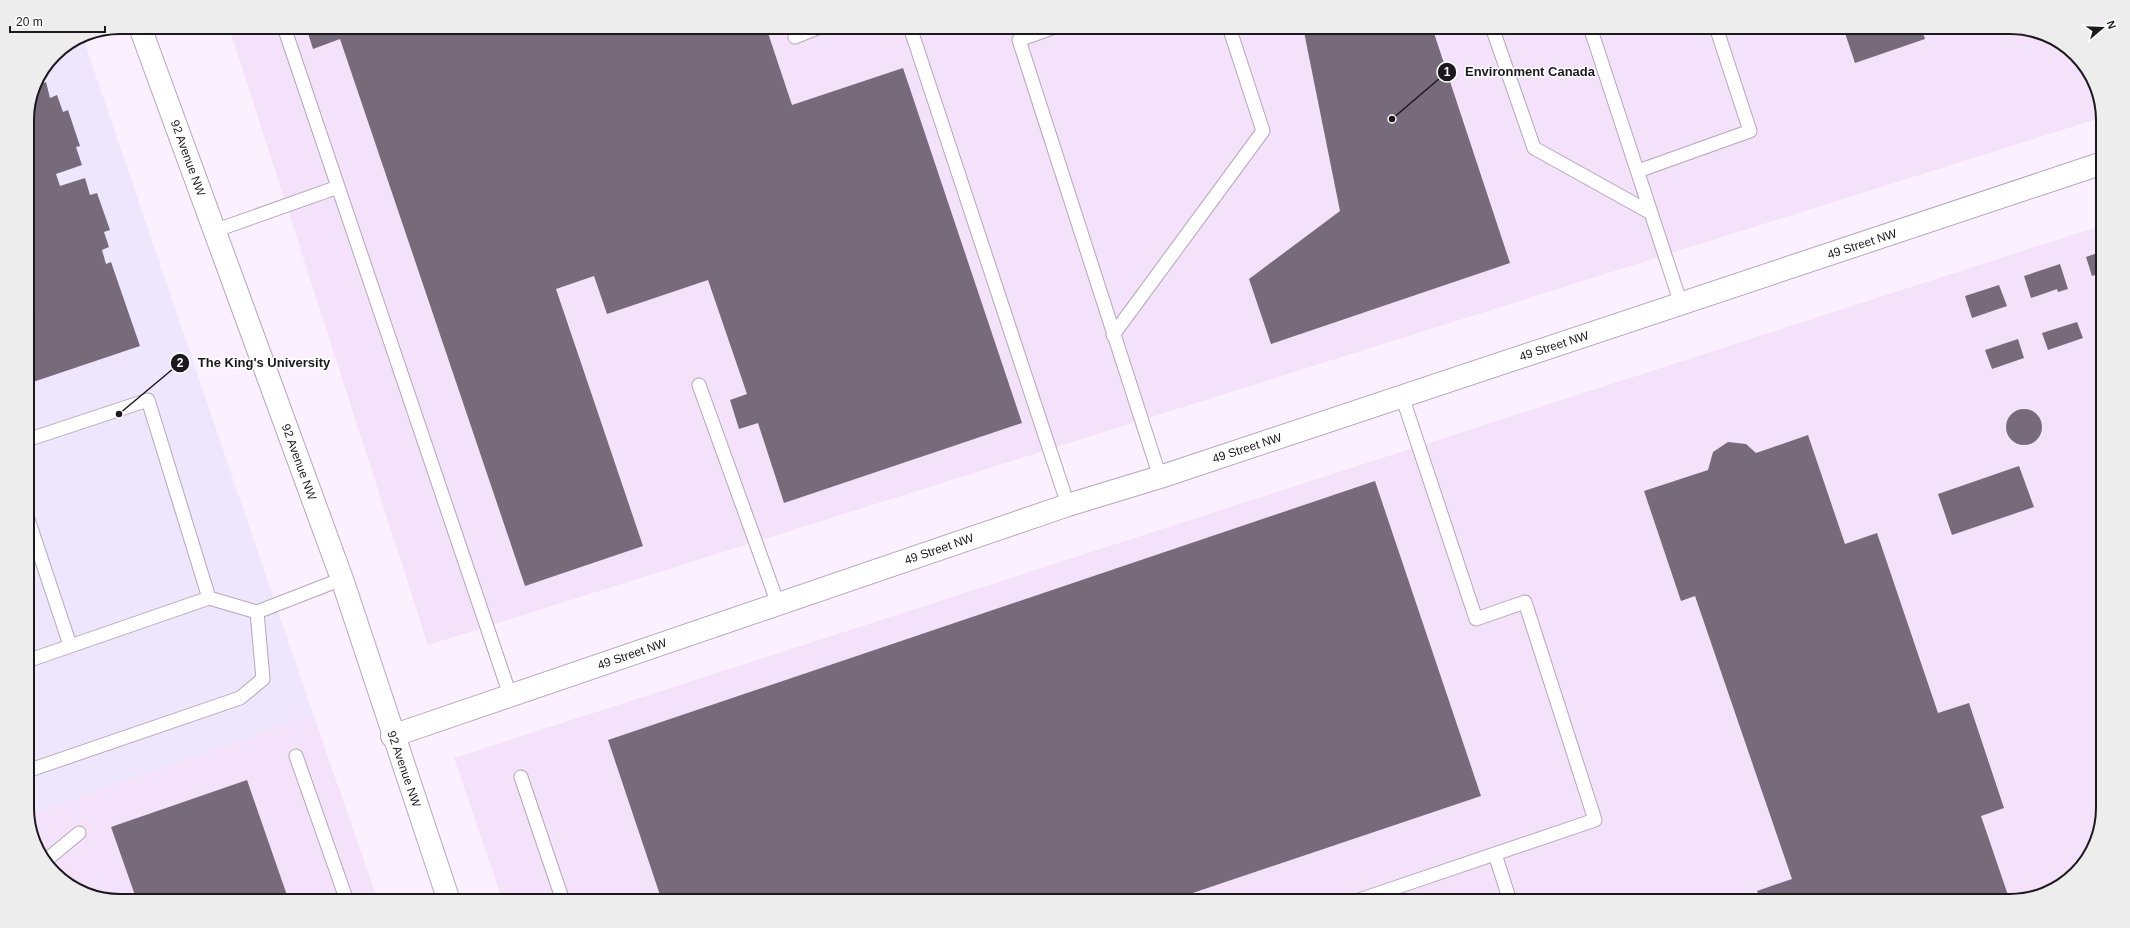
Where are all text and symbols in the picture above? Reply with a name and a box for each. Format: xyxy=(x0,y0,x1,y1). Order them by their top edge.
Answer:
scale bar xyxy=(10,8,105,34)
north arrow xyxy=(2082,8,2122,48)
text: 20 m xyxy=(16,15,43,29)
text: N xyxy=(2104,19,2118,31)
callout: Environment Canada xyxy=(1437,59,1603,84)
text: Environment Canada xyxy=(1465,64,1596,79)
text: 1 xyxy=(1444,65,1451,79)
street label: 92 Avenue NW xyxy=(168,118,208,199)
street label: 49 Street NW xyxy=(1826,226,1899,262)
street label: 49 Street NW xyxy=(1518,328,1591,364)
callout: The King's University xyxy=(170,350,339,375)
text: The King's University xyxy=(198,355,331,370)
text: 2 xyxy=(177,356,184,370)
street label: 92 Avenue NW xyxy=(279,422,319,503)
street label: 49 Street NW xyxy=(1211,430,1284,466)
street label: 49 Street NW xyxy=(903,530,976,567)
street label: 49 Street NW xyxy=(596,635,669,672)
street label: 92 Avenue NW xyxy=(384,729,424,810)

